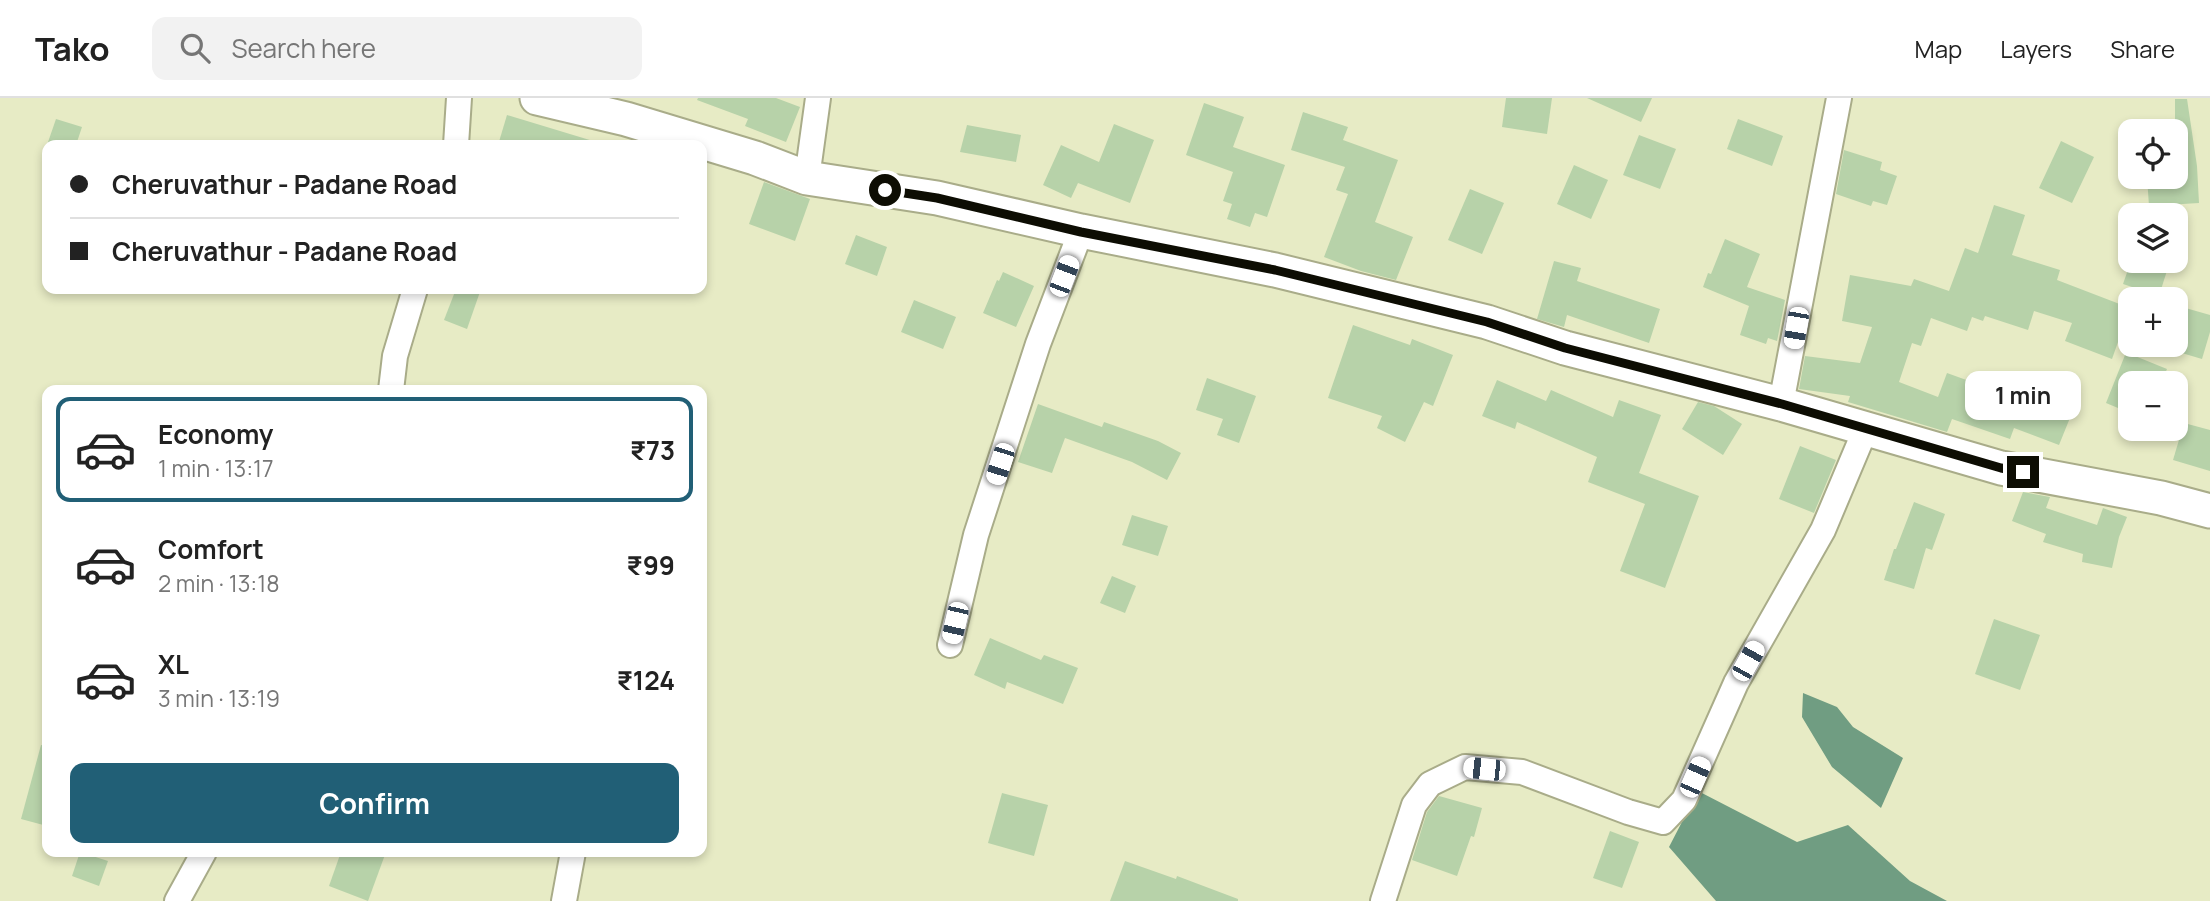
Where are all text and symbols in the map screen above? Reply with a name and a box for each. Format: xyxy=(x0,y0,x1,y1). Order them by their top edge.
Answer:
search box xyxy=(152,17,642,80)
text: Tako xyxy=(35,26,110,71)
icon: search xyxy=(176,29,214,67)
text: Search here xyxy=(232,30,376,66)
text: Map xyxy=(1915,32,1962,65)
text: Layers xyxy=(2000,32,2072,65)
text: Share xyxy=(2110,32,2175,65)
map controls xyxy=(2118,119,2188,441)
button: locate xyxy=(2118,119,2188,189)
text: Cheruvathur - Padane Road xyxy=(112,166,457,202)
route start xyxy=(869,174,901,206)
button: layers xyxy=(2118,203,2188,273)
text: Cheruvathur - Padane Road xyxy=(112,233,457,269)
car xyxy=(1047,253,1082,299)
button: + xyxy=(2118,287,2188,357)
car xyxy=(1783,305,1810,351)
callout: 1 min xyxy=(1965,370,2081,420)
button: − xyxy=(2118,371,2188,441)
text: 1 min xyxy=(1995,379,2051,411)
text: Economy xyxy=(158,416,273,452)
icon: car xyxy=(74,418,137,481)
text: ₹73 xyxy=(630,432,675,468)
car xyxy=(984,441,1017,487)
text: 1 min · 13:17 xyxy=(158,452,274,484)
route end xyxy=(2007,456,2039,488)
text: Comfort xyxy=(158,531,264,567)
icon: car xyxy=(74,533,137,596)
text: ₹99 xyxy=(627,547,675,583)
text: 2 min · 13:18 xyxy=(158,567,280,599)
car xyxy=(941,600,970,646)
car xyxy=(1729,638,1768,684)
text: XL xyxy=(158,646,189,682)
icon: car xyxy=(74,648,137,711)
text: ₹124 xyxy=(617,662,675,698)
text: 3 min · 13:19 xyxy=(158,682,280,714)
car xyxy=(1677,754,1714,800)
car xyxy=(1463,756,1506,782)
button: Confirm xyxy=(70,763,679,843)

